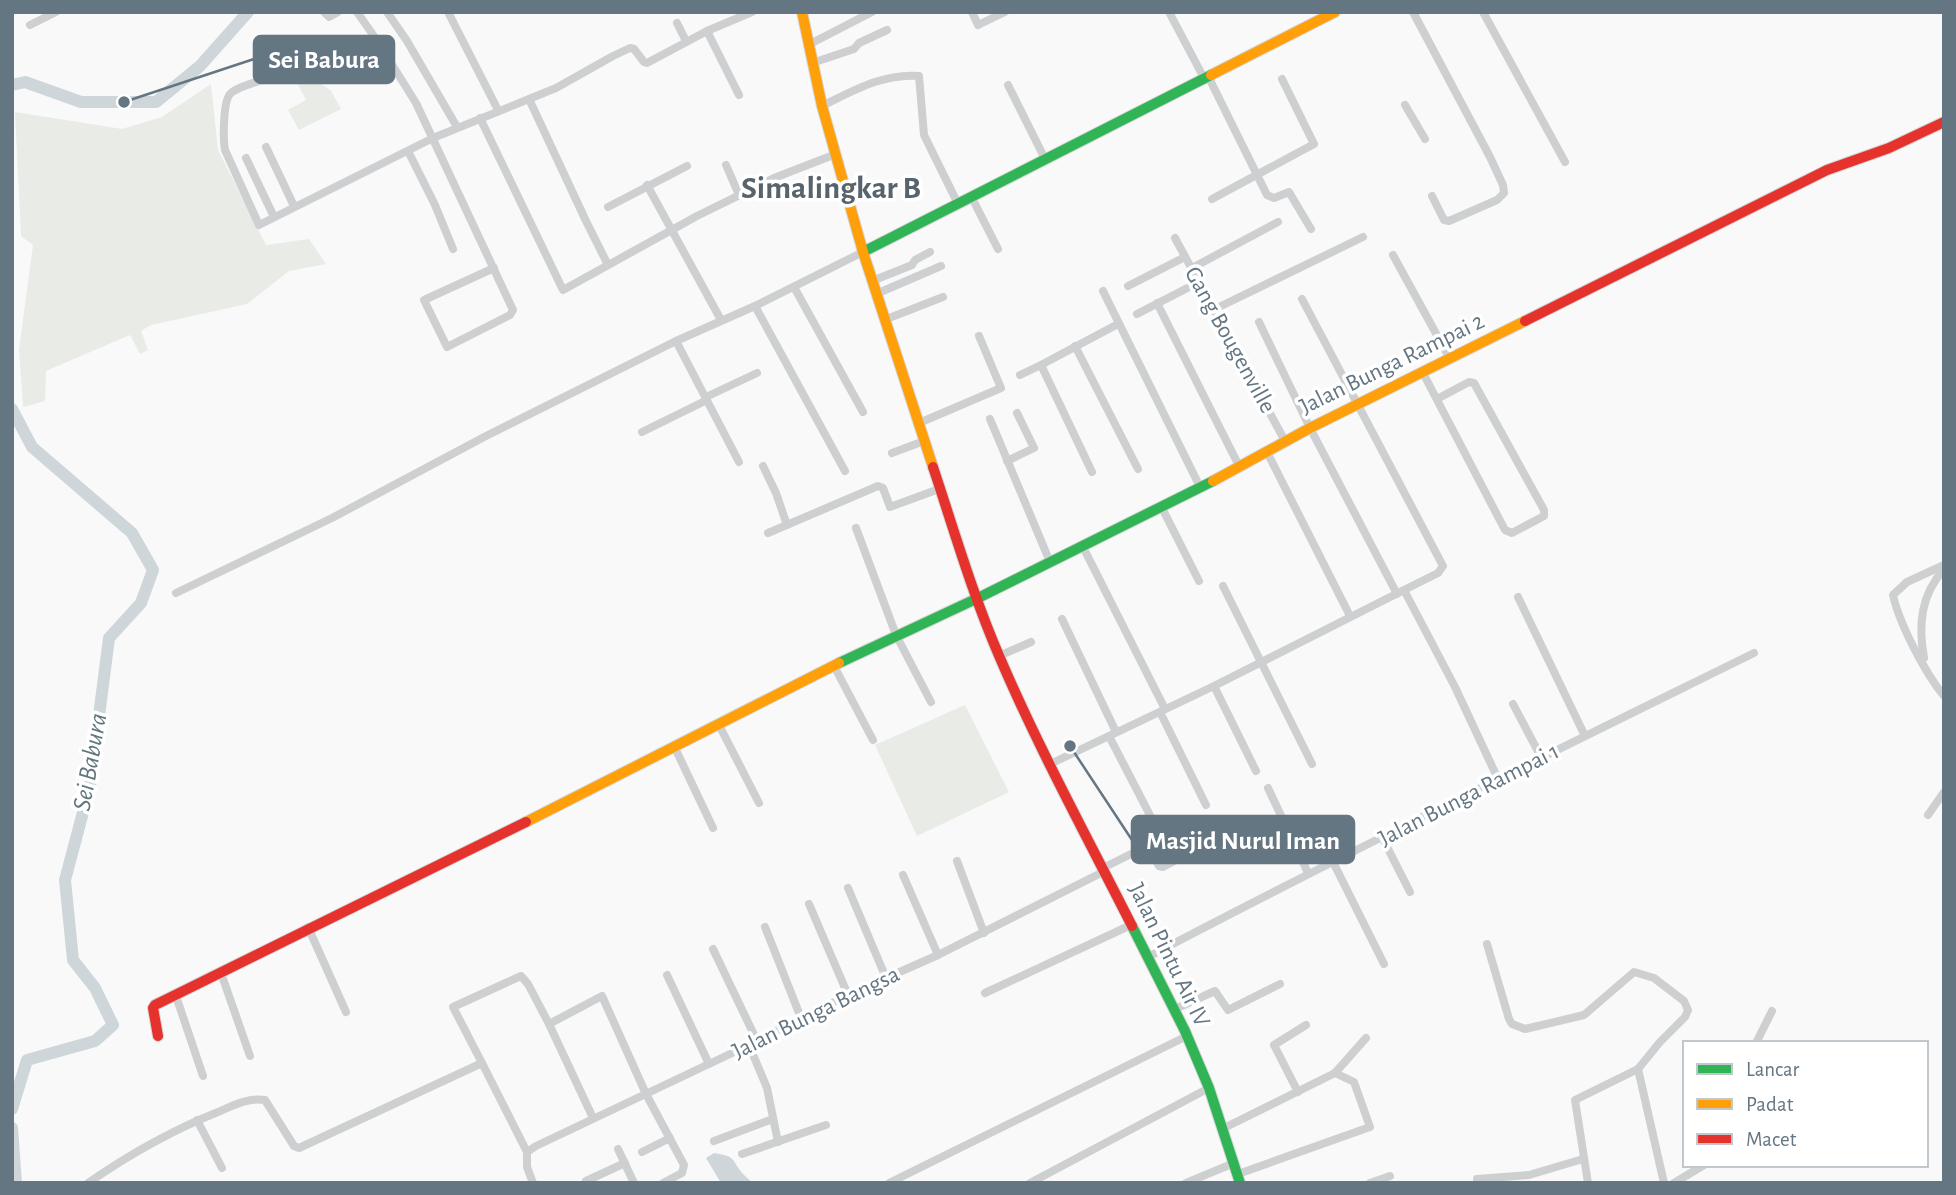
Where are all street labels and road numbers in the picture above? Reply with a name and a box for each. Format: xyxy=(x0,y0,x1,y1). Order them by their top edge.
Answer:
street label: Gang Bougenville xyxy=(1180,263,1280,417)
street label: Jalan Bunga Rampai 2 xyxy=(1296,309,1488,419)
street label: Jalan Bunga Rampai 1 xyxy=(1375,739,1563,851)
street label: Jalan Pintu Air IV xyxy=(1124,879,1214,1031)
street label: Jalan Bunga Bangsa xyxy=(729,962,903,1064)

